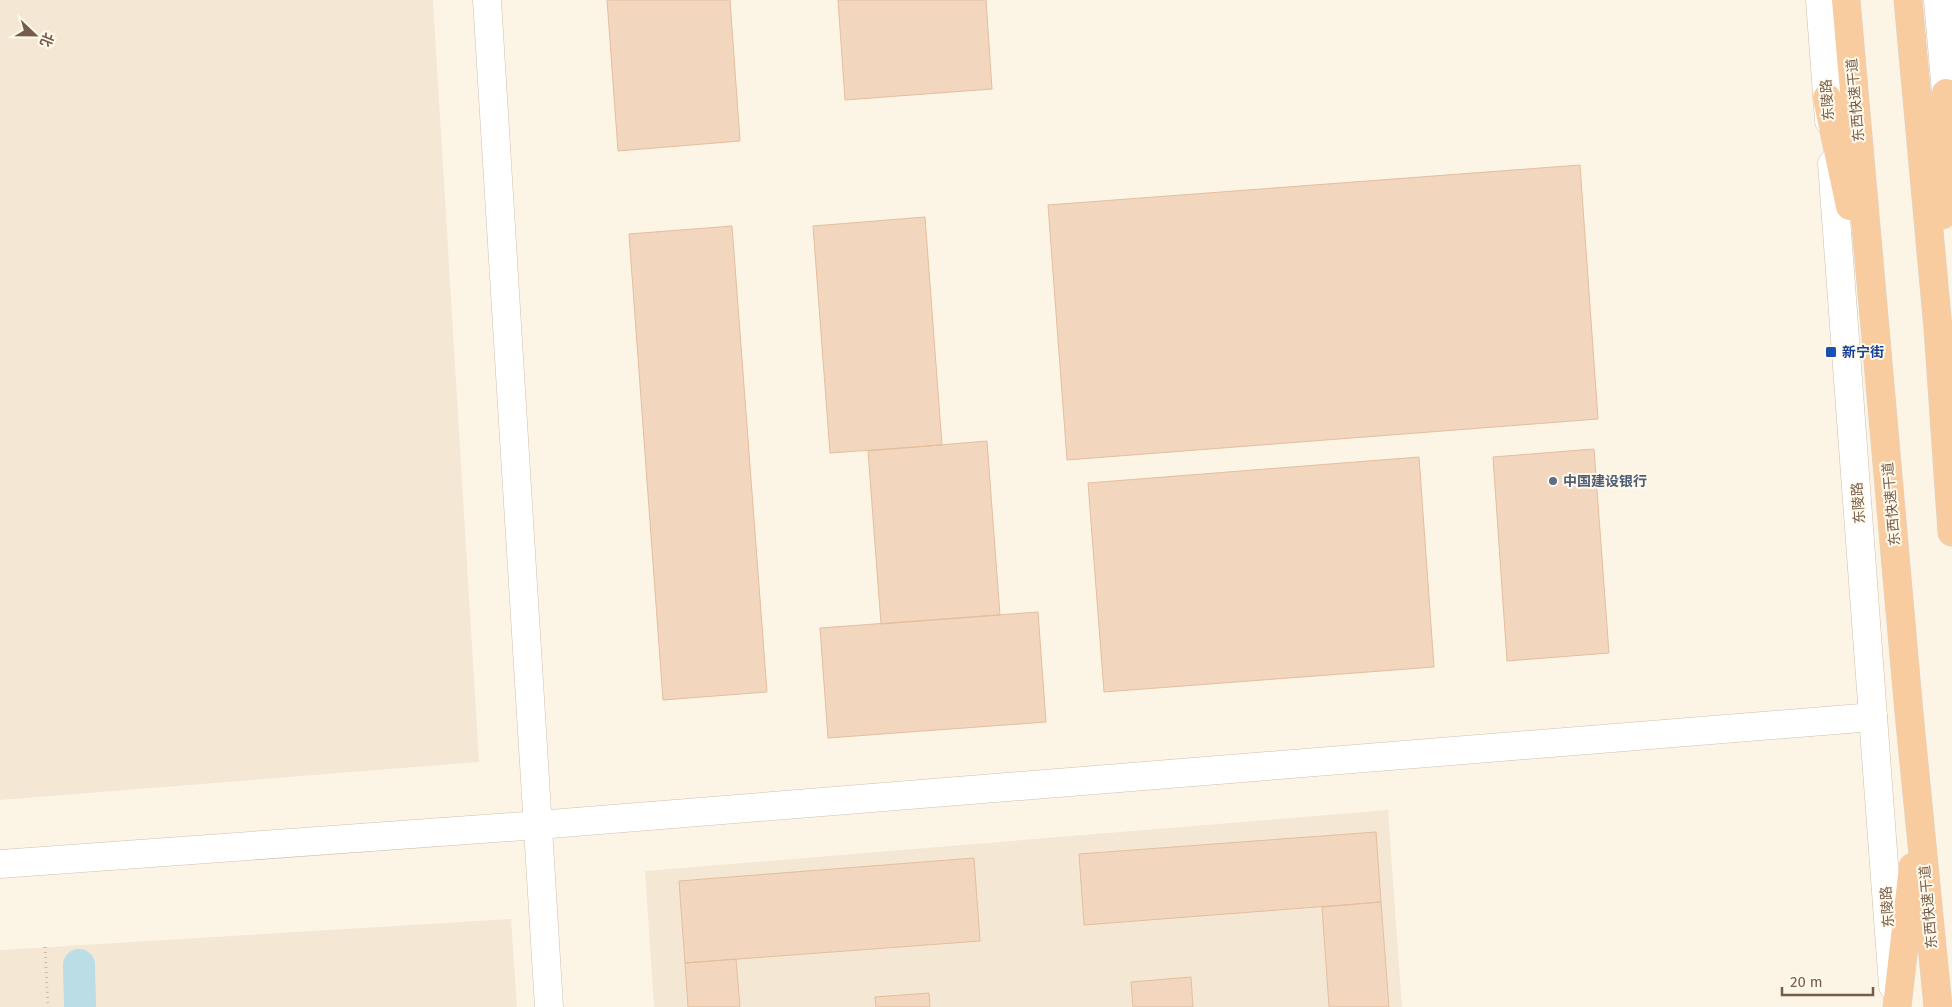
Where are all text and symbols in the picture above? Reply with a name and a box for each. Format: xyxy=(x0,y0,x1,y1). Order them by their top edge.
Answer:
north arrow xyxy=(10,10,60,60)
text: 北 xyxy=(36,30,57,49)
street label: 东西快速干道 xyxy=(1843,57,1868,143)
street label: 东陵路 xyxy=(1818,78,1837,122)
place label: 新宁街 xyxy=(1842,344,1884,361)
marker: 新宁街 xyxy=(1824,345,1838,359)
street label: 东西快速干道 xyxy=(1879,461,1904,547)
place label: 中国建设银行 xyxy=(1563,473,1647,490)
marker: 中国建设银行 xyxy=(1547,475,1559,487)
street label: 东陵路 xyxy=(1849,481,1868,525)
street label: 东西快速干道 xyxy=(1916,864,1941,950)
street label: 东陵路 xyxy=(1878,885,1897,929)
scale bar xyxy=(1782,964,1873,996)
text: 20 m xyxy=(1790,973,1823,991)

